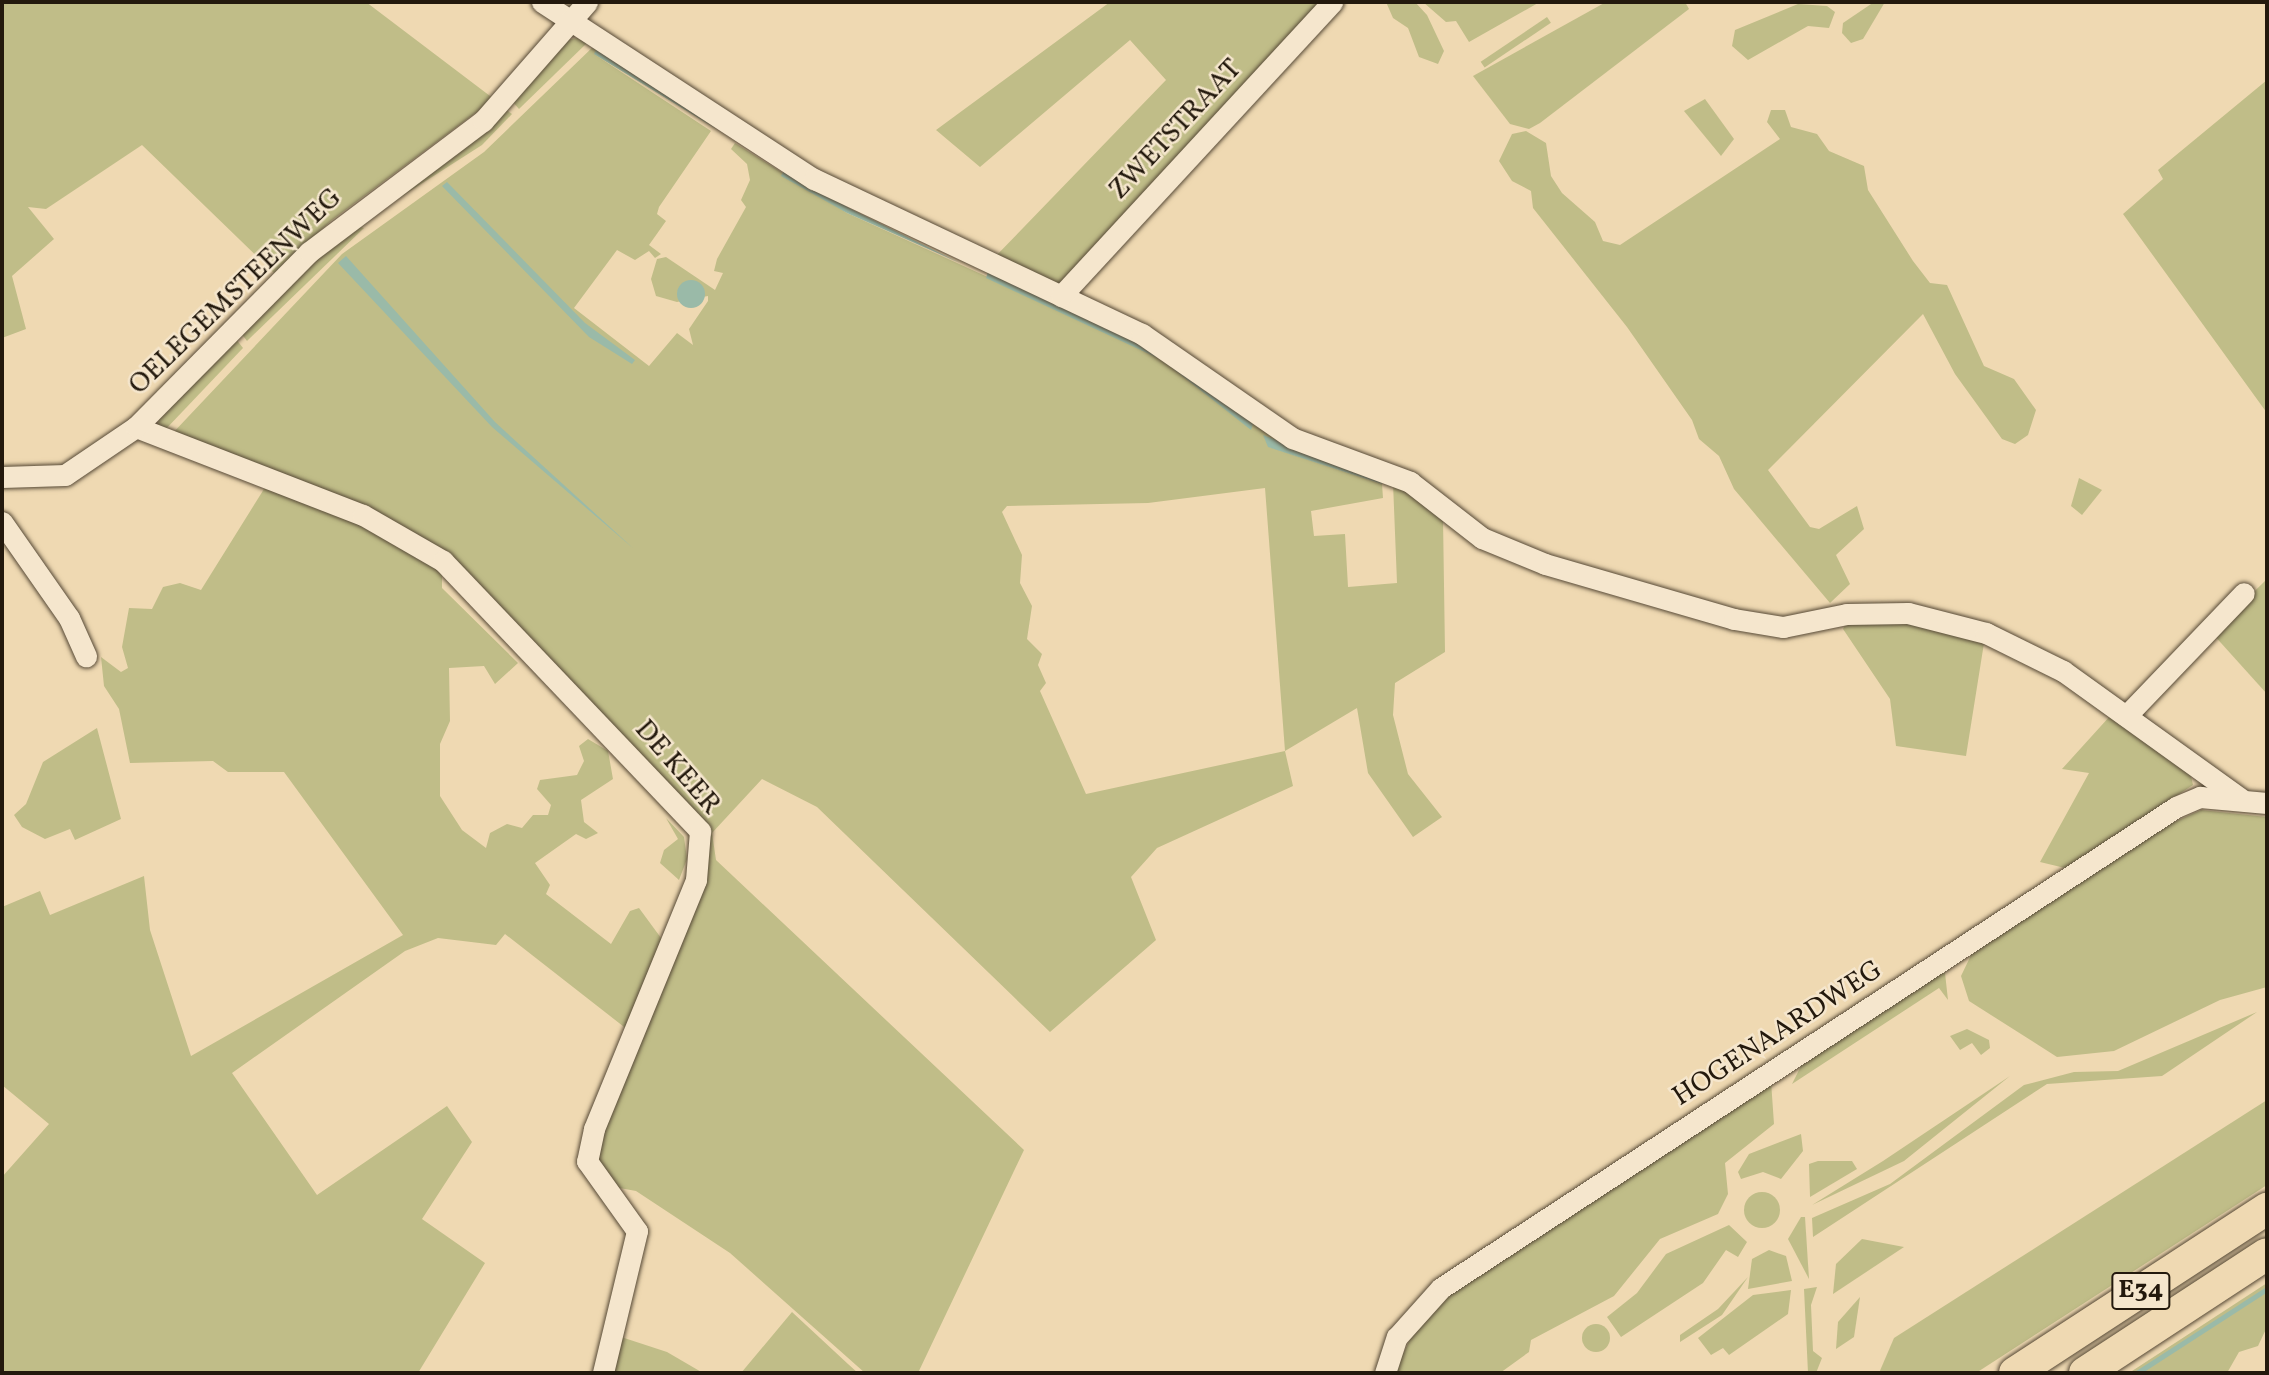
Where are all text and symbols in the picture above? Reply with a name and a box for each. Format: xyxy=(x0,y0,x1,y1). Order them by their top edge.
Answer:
street label: ZWETSTRAAT xyxy=(1103,53,1249,207)
street label: OELEGEMSTEENWEG xyxy=(123,182,349,402)
street label: DE KEER xyxy=(627,714,727,822)
street label: HOGENAARDWEG xyxy=(1667,954,1889,1114)
road number: E34 xyxy=(2111,1268,2171,1314)

